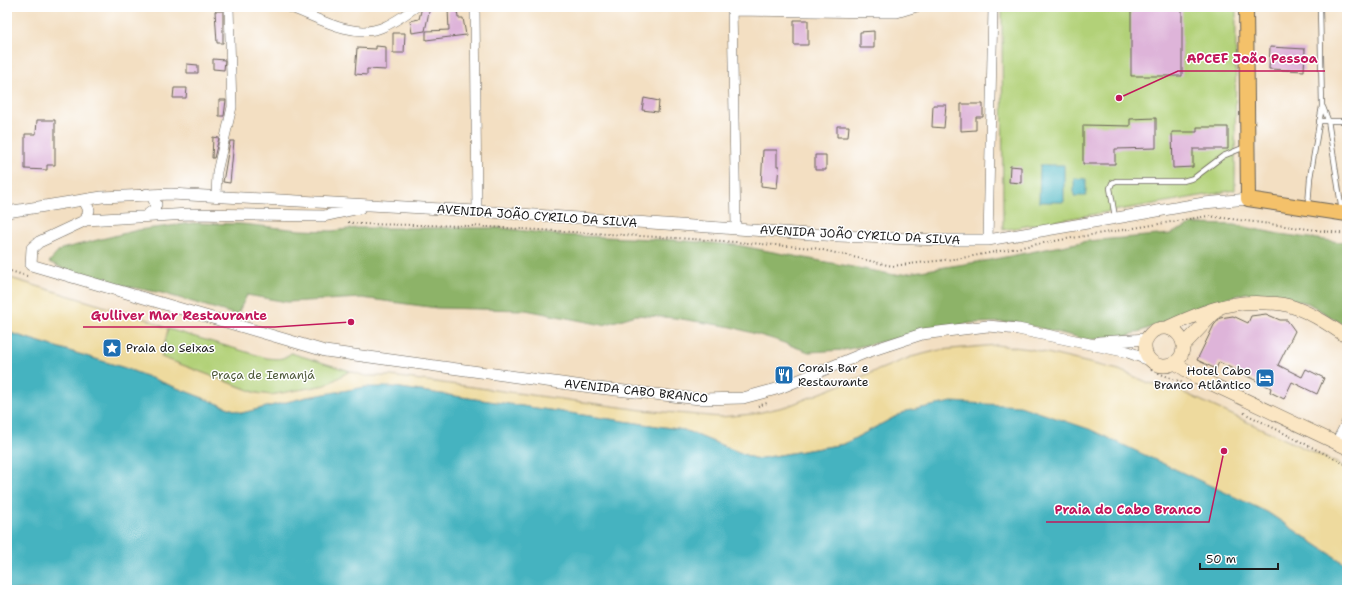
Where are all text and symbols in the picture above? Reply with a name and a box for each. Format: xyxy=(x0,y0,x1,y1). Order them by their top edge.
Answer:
callout: APCEF João Pessoa xyxy=(1178,46,1325,71)
text: APCEF João Pessoa xyxy=(1186,50,1318,67)
street label: AVENIDA JOÃO CYRILO DA SILVA xyxy=(436,201,638,231)
street label: AVENIDA JOÃO CYRILO DA SILVA xyxy=(759,222,961,248)
callout: Gulliver Mar Restaurante xyxy=(83,302,275,327)
text: Gulliver Mar Restaurante xyxy=(91,307,267,324)
place icon: Praia do Seixas xyxy=(101,337,123,359)
place label: Praia do Seixas xyxy=(126,340,215,356)
place label: Corais Bar e Restaurante xyxy=(798,360,869,390)
place label: Hotel Cabo Branco Atlântico xyxy=(1154,363,1251,393)
restaurant icon: Corais Bar e Restaurante xyxy=(773,364,795,386)
park label: Praça de Iemanjá xyxy=(211,367,315,383)
hotel icon: Hotel Cabo Branco Atlântico xyxy=(1254,367,1276,389)
street label: AVENIDA CABO BRANCO xyxy=(563,375,709,407)
callout: Praia do Cabo Branco xyxy=(1046,497,1209,522)
text: Praia do Cabo Branco xyxy=(1054,501,1202,518)
scale bar xyxy=(1200,545,1278,571)
text: 50 m xyxy=(1206,551,1236,567)

